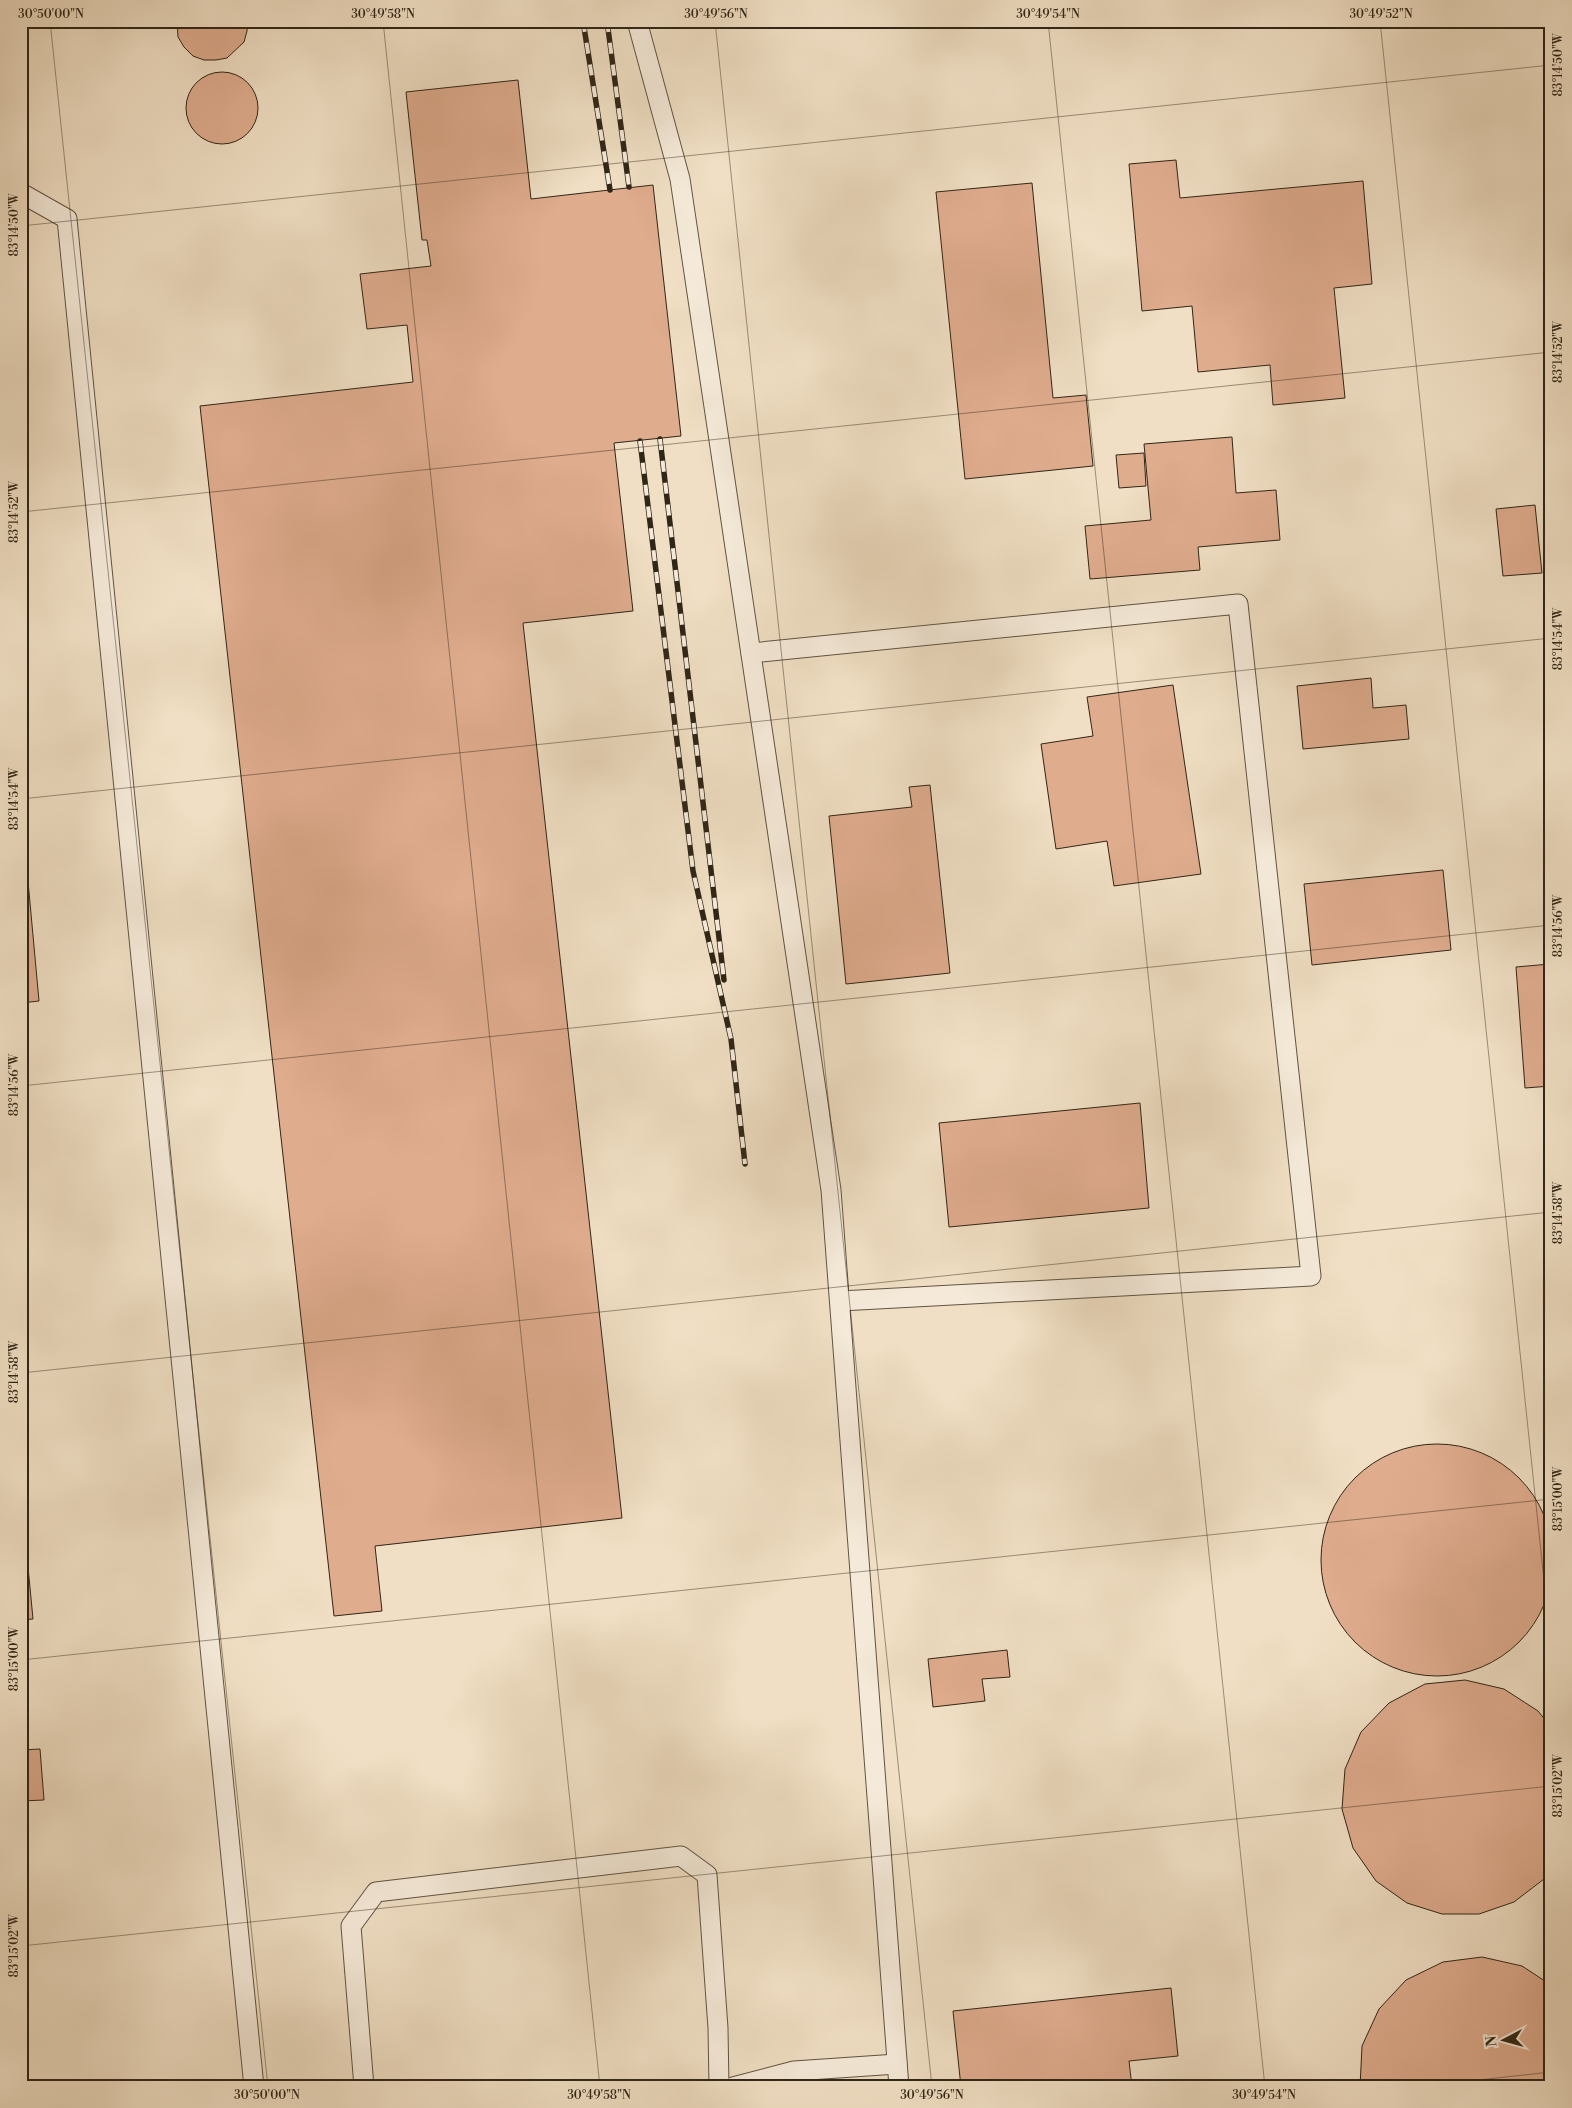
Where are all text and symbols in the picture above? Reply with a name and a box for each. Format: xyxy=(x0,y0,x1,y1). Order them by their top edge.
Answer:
text: 30°50'00"N xyxy=(18,7,84,22)
text: 30°49'58"N xyxy=(351,7,415,22)
text: 30°49'56"N xyxy=(684,7,748,22)
text: 30°49'54"N xyxy=(1016,7,1080,22)
text: 30°49'52"N xyxy=(1349,7,1413,22)
text: 83°14'50"W xyxy=(1551,32,1566,97)
text: 83°14'50"W xyxy=(7,192,22,257)
text: 83°14'52"W xyxy=(1551,320,1566,383)
text: 83°14'52"W xyxy=(7,480,22,543)
text: 83°14'54"W xyxy=(1551,607,1566,670)
text: 83°14'54"W xyxy=(7,767,22,830)
text: 83°14'56"W xyxy=(1551,894,1566,957)
text: 83°14'56"W xyxy=(7,1053,22,1116)
text: 83°14'58"W xyxy=(1551,1181,1566,1244)
text: 83°14'58"W xyxy=(7,1340,22,1403)
text: 83°15'00"W xyxy=(1551,1466,1566,1531)
text: 83°15'00"W xyxy=(7,1626,22,1691)
text: 83°15'02"W xyxy=(1551,1753,1566,1818)
text: 83°15'02"W xyxy=(7,1913,22,1978)
north arrow xyxy=(1480,2016,1530,2066)
text: N xyxy=(1483,2035,1502,2048)
text: 30°50'00"N xyxy=(234,2088,300,2103)
text: 30°49'58"N xyxy=(567,2088,631,2103)
text: 30°49'56"N xyxy=(900,2088,964,2103)
text: 30°49'54"N xyxy=(1232,2088,1296,2103)

